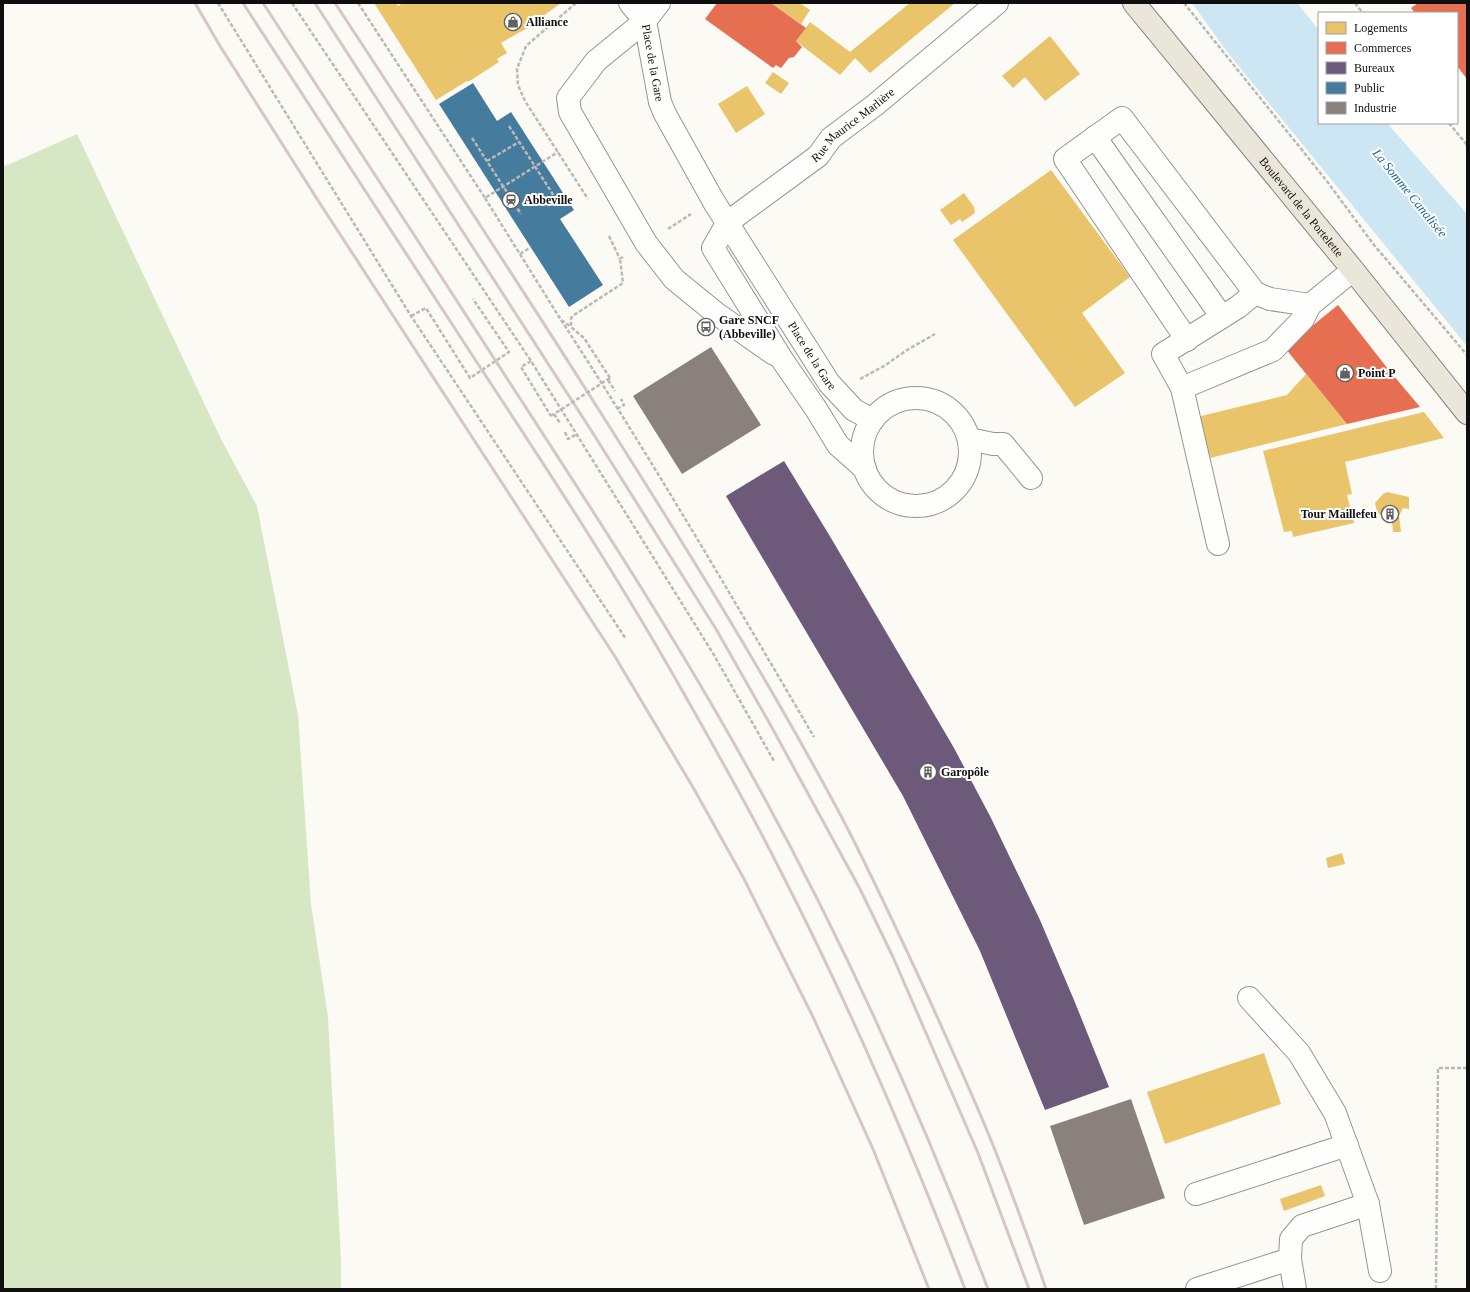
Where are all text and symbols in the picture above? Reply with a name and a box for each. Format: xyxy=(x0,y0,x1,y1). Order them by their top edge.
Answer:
shop icon: Alliance xyxy=(503,12,523,32)
legend xyxy=(1318,12,1458,124)
place label: Alliance xyxy=(526,15,569,29)
text: Logements xyxy=(1354,21,1408,35)
street label: Place de la Gare xyxy=(639,23,667,103)
text: Commerces xyxy=(1354,41,1412,55)
text: Bureaux xyxy=(1354,61,1395,75)
text: Public xyxy=(1354,81,1385,95)
street label: Rue Maurice Marlière xyxy=(809,85,897,165)
text: Industrie xyxy=(1354,101,1397,115)
water label: La Somme Canalisée xyxy=(1369,145,1451,241)
street label: Boulevard de la Portelette xyxy=(1256,154,1346,260)
station icon: Abbeville xyxy=(501,190,521,210)
place label: Abbeville xyxy=(524,193,573,207)
place label: Gare SNCF (Abbeville) xyxy=(719,313,779,341)
bus stop icon: Gare SNCF (Abbeville) xyxy=(696,317,716,337)
street label: Place de la Gare xyxy=(785,319,839,393)
shop icon: Point P xyxy=(1335,363,1355,383)
place label: Point P xyxy=(1358,366,1396,380)
building icon: Tour Maillefeu xyxy=(1380,504,1400,524)
place label: Tour Maillefeu xyxy=(1301,507,1377,521)
building icon: Garopôle xyxy=(918,762,938,782)
place label: Garopôle xyxy=(941,765,989,779)

